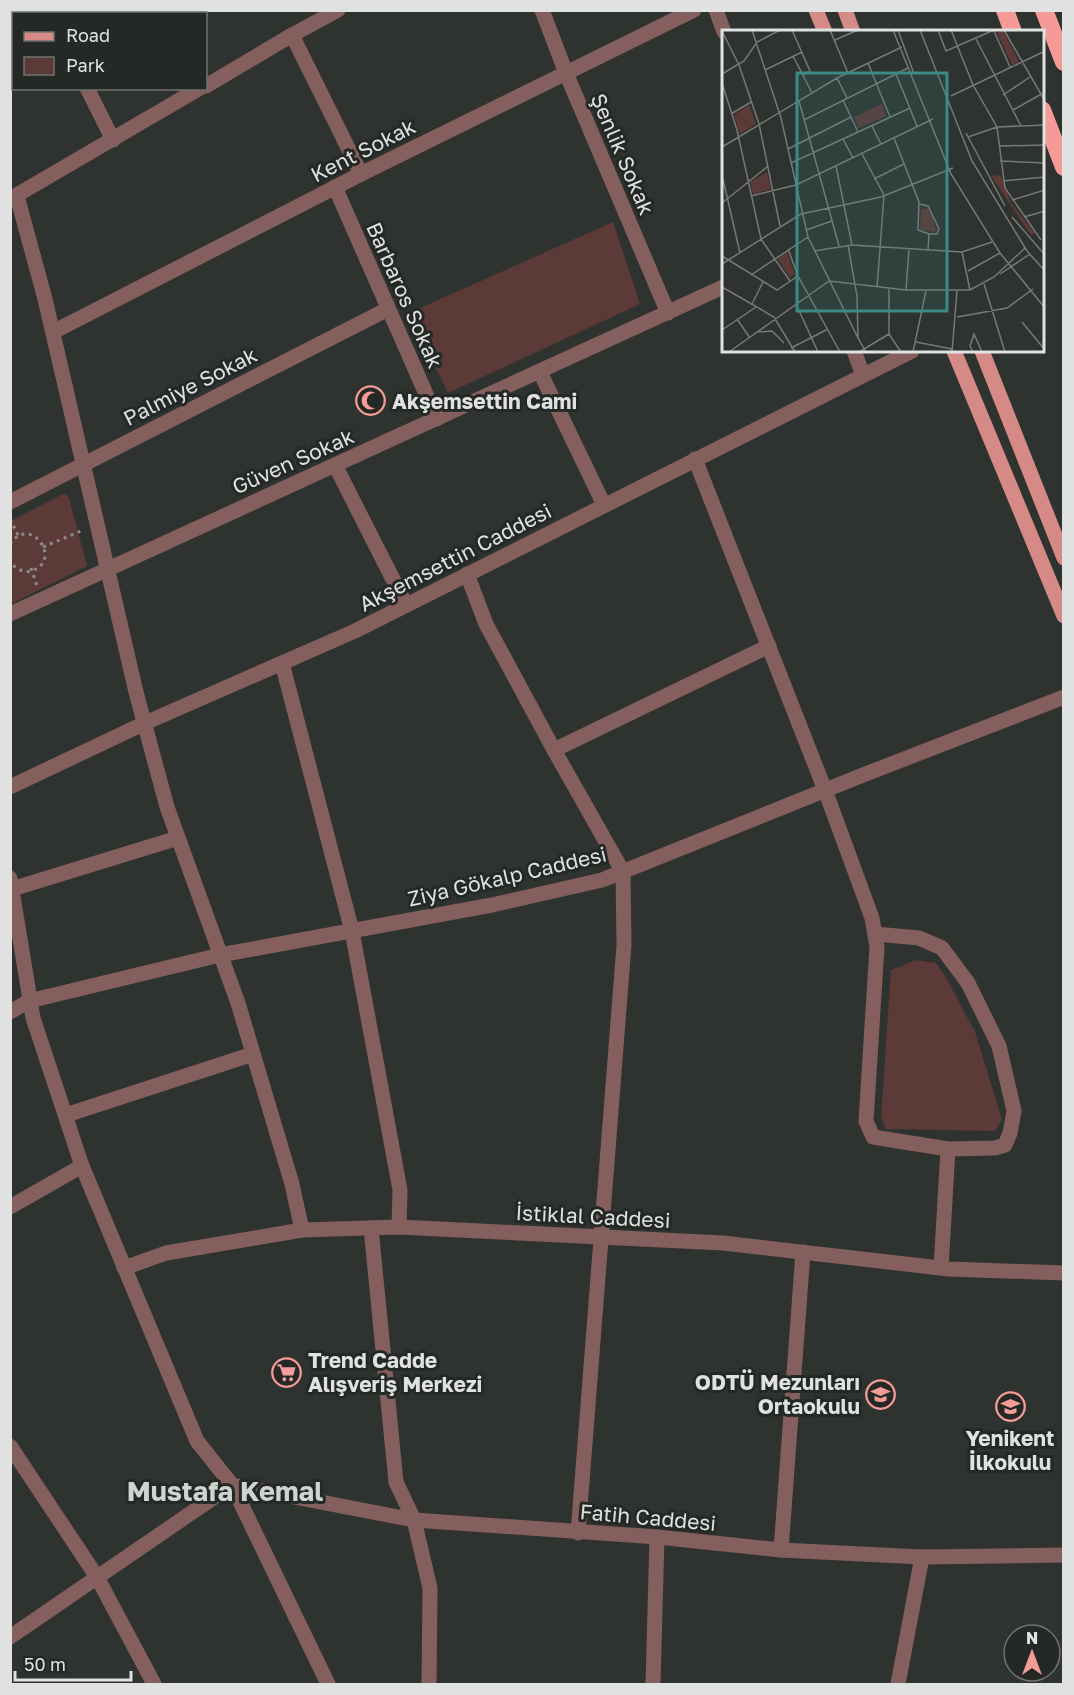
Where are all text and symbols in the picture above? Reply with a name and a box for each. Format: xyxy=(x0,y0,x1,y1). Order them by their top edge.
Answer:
legend xyxy=(12,12,207,90)
text: Road xyxy=(66,24,110,46)
inset map xyxy=(722,30,1044,352)
text: Park xyxy=(66,54,105,76)
street label: Şenlik Sokak xyxy=(586,89,660,219)
street label: Kent Sokak xyxy=(306,112,420,187)
street label: Barbaros Sokak xyxy=(361,218,449,372)
street label: Palmiye Sokak xyxy=(119,341,261,431)
mosque icon: Akşemsettin Cami xyxy=(355,385,387,417)
place label: Akşemsettin Cami xyxy=(392,388,577,414)
street label: Güven Sokak xyxy=(228,423,358,499)
street label: Akşemsettin Caddesi xyxy=(354,497,556,617)
street label: Ziya Gökalp Caddesi xyxy=(405,840,609,912)
street label: İstiklal Caddesi xyxy=(515,1199,671,1233)
place label: Trend Cadde Alışveriş Merkezi xyxy=(308,1347,482,1397)
supermarket icon: Trend Cadde Alışveriş Merkezi xyxy=(271,1356,303,1388)
place label: ODTÜ Mezunları Ortaokulu xyxy=(695,1369,860,1419)
school or university icon: ODTÜ Mezunları Ortaokulu xyxy=(865,1378,897,1410)
school or university icon: Yenikent İlkokulu xyxy=(994,1391,1026,1423)
place label: Yenikent İlkokulu xyxy=(966,1425,1054,1475)
district label: Mustafa Kemal xyxy=(127,1475,323,1507)
street label: Fatih Caddesi xyxy=(579,1498,717,1536)
north arrow xyxy=(1002,1623,1062,1683)
text: N xyxy=(1026,1628,1038,1648)
scale bar xyxy=(15,1644,130,1682)
text: 50 m xyxy=(24,1653,66,1675)

